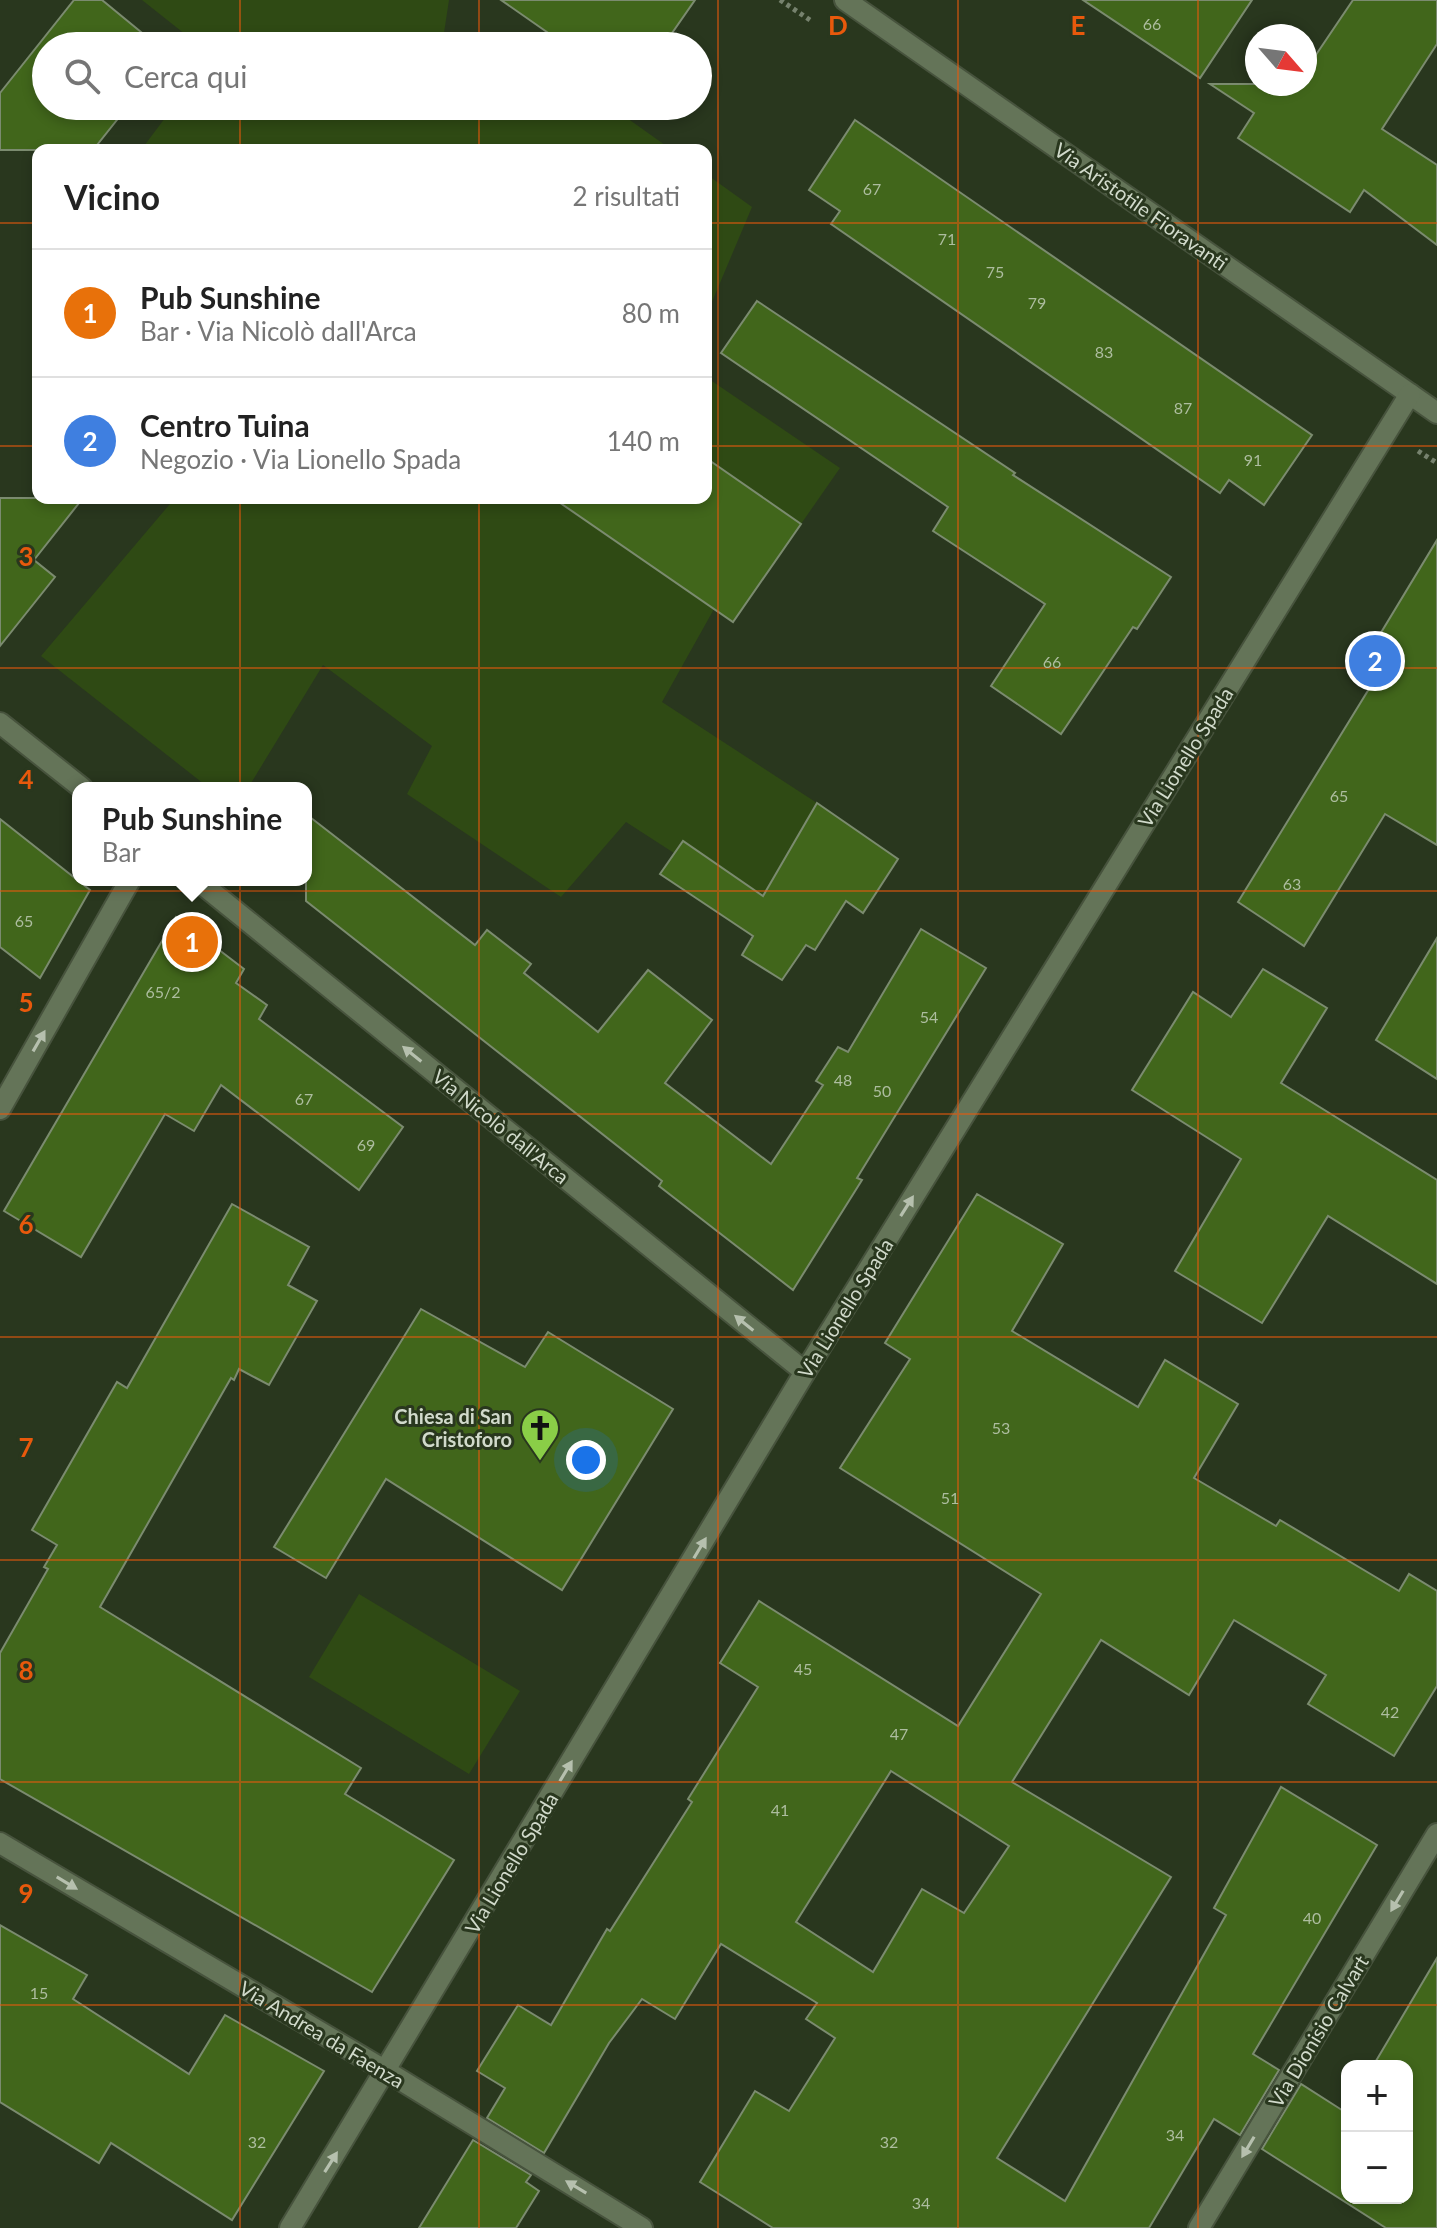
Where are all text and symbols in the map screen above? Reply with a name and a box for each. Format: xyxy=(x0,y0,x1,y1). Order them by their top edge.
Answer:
text: D xyxy=(828,9,848,41)
text: E xyxy=(1071,9,1085,41)
house number: 66 xyxy=(1143,14,1161,33)
north arrow xyxy=(1245,24,1317,96)
search box xyxy=(32,32,712,120)
icon: search xyxy=(60,54,104,98)
text: Cerca qui xyxy=(124,58,248,94)
street label: Via Aristotile Fioravanti xyxy=(1050,137,1232,275)
text: Vicino xyxy=(64,176,160,217)
house number: 67 xyxy=(863,179,881,198)
text: 2 risultati xyxy=(573,180,680,212)
house number: 71 xyxy=(938,229,956,248)
house number: 75 xyxy=(986,262,1004,281)
text: Pub Sunshine xyxy=(140,279,320,315)
house number: 79 xyxy=(1028,293,1046,312)
text: 1 xyxy=(82,297,98,329)
text: 80 m xyxy=(622,297,680,329)
text: Bar · Via Nicolò dall'Arca xyxy=(140,315,417,347)
house number: 83 xyxy=(1095,342,1113,361)
house number: 87 xyxy=(1174,398,1192,417)
text: Centro Tuina xyxy=(140,407,310,443)
text: 2 xyxy=(82,425,98,457)
text: 140 m xyxy=(607,425,680,457)
text: Negozio · Via Lionello Spada xyxy=(140,443,461,475)
house number: 91 xyxy=(1244,450,1262,469)
text: 3 xyxy=(18,540,34,572)
pin: 2 xyxy=(1349,631,1401,691)
house number: 66 xyxy=(1043,652,1061,671)
street label: Via Lionello Spada xyxy=(1132,683,1238,831)
text: 4 xyxy=(18,763,34,795)
popup xyxy=(72,782,312,886)
house number: 65 xyxy=(1330,786,1348,805)
text: Pub Sunshine xyxy=(102,800,282,836)
text: Bar xyxy=(102,836,141,868)
house number: 63 xyxy=(1283,874,1301,893)
house number: 65 xyxy=(15,911,33,930)
pin: 1 xyxy=(166,912,218,972)
house number: 65/2 xyxy=(145,982,181,1001)
text: 5 xyxy=(18,986,34,1018)
house number: 54 xyxy=(920,1007,938,1026)
one-way arrow xyxy=(32,1030,45,1053)
one-way arrow xyxy=(401,1045,422,1062)
street label: Via Nicolò dall'Arca xyxy=(428,1064,574,1188)
house number: 48 xyxy=(834,1070,852,1089)
house number: 50 xyxy=(873,1081,891,1100)
house number: 67 xyxy=(295,1089,313,1108)
house number: 69 xyxy=(357,1135,375,1154)
one-way arrow xyxy=(900,1195,914,1217)
text: 6 xyxy=(18,1208,34,1240)
street label: Via Lionello Spada xyxy=(792,1234,898,1382)
one-way arrow xyxy=(734,1314,755,1331)
place label: Chiesa di San Cristoforo xyxy=(394,1404,512,1451)
church icon: Chiesa di San Cristoforo xyxy=(519,1407,561,1462)
house number: 53 xyxy=(992,1418,1010,1437)
text: 7 xyxy=(18,1431,34,1463)
your location xyxy=(566,1440,606,1480)
house number: 51 xyxy=(941,1488,959,1507)
one-way arrow xyxy=(692,1537,706,1559)
text: 8 xyxy=(18,1654,34,1686)
house number: 45 xyxy=(794,1659,812,1678)
house number: 42 xyxy=(1381,1702,1399,1721)
house number: 47 xyxy=(890,1724,908,1743)
one-way arrow xyxy=(559,1760,573,1782)
street label: Via Lionello Spada xyxy=(459,1788,563,1938)
house number: 41 xyxy=(771,1800,789,1819)
one-way arrow xyxy=(56,1875,78,1889)
text: 9 xyxy=(18,1877,34,1909)
one-way arrow xyxy=(1390,1890,1404,1912)
house number: 40 xyxy=(1303,1908,1321,1927)
street label: Via Dionisio Calvart xyxy=(1263,1951,1373,2111)
street label: Via Andrea da Faenza xyxy=(235,1975,409,2093)
house number: 15 xyxy=(30,1983,48,2002)
map controls xyxy=(1341,2060,1413,2204)
button: + xyxy=(1341,2060,1413,2132)
house number: 34 xyxy=(1166,2125,1184,2144)
house number: 32 xyxy=(248,2132,266,2151)
house number: 32 xyxy=(880,2132,898,2151)
button: − xyxy=(1341,2132,1413,2204)
one-way arrow xyxy=(1241,2136,1255,2158)
one-way arrow xyxy=(323,2151,337,2173)
one-way arrow xyxy=(565,2181,587,2195)
house number: 34 xyxy=(912,2193,930,2212)

